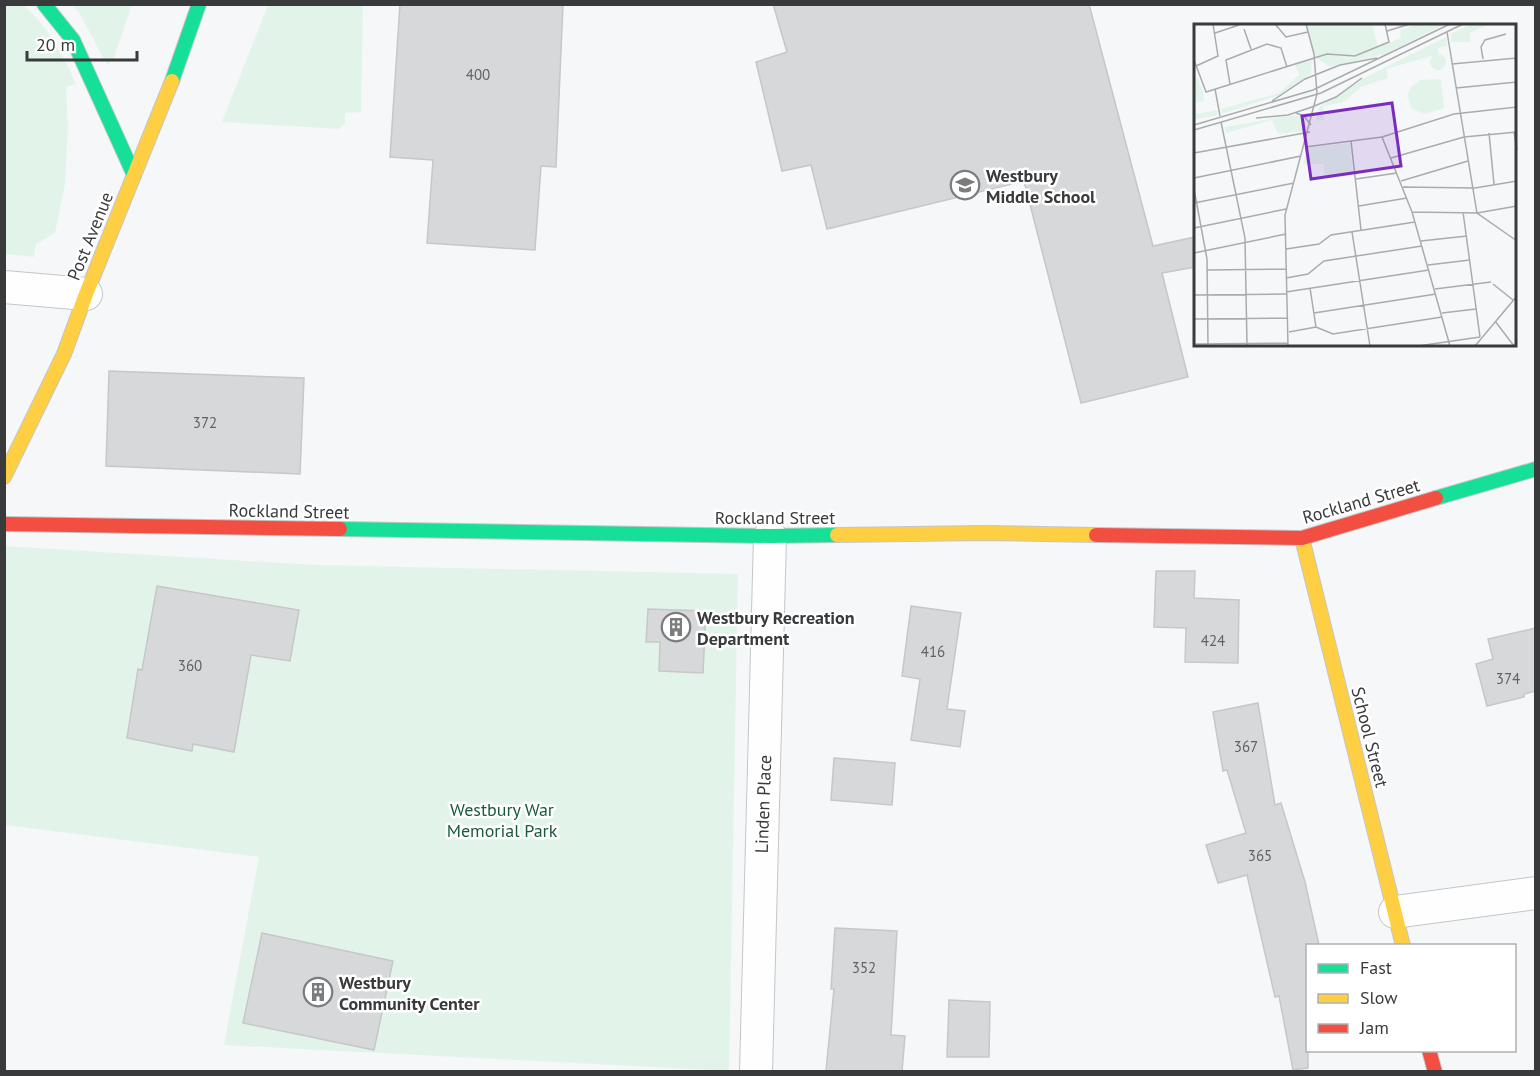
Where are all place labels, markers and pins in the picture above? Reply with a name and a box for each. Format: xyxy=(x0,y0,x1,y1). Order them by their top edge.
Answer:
place label: Westbury Middle School xyxy=(986,164,1096,208)
school or university icon: Westbury Middle School xyxy=(949,169,981,201)
place label: Westbury Recreation Department xyxy=(697,606,855,650)
building icon: Westbury Recreation Department xyxy=(660,611,692,643)
place label: Westbury Community Center xyxy=(339,971,480,1015)
building icon: Westbury Community Center xyxy=(302,976,334,1008)

